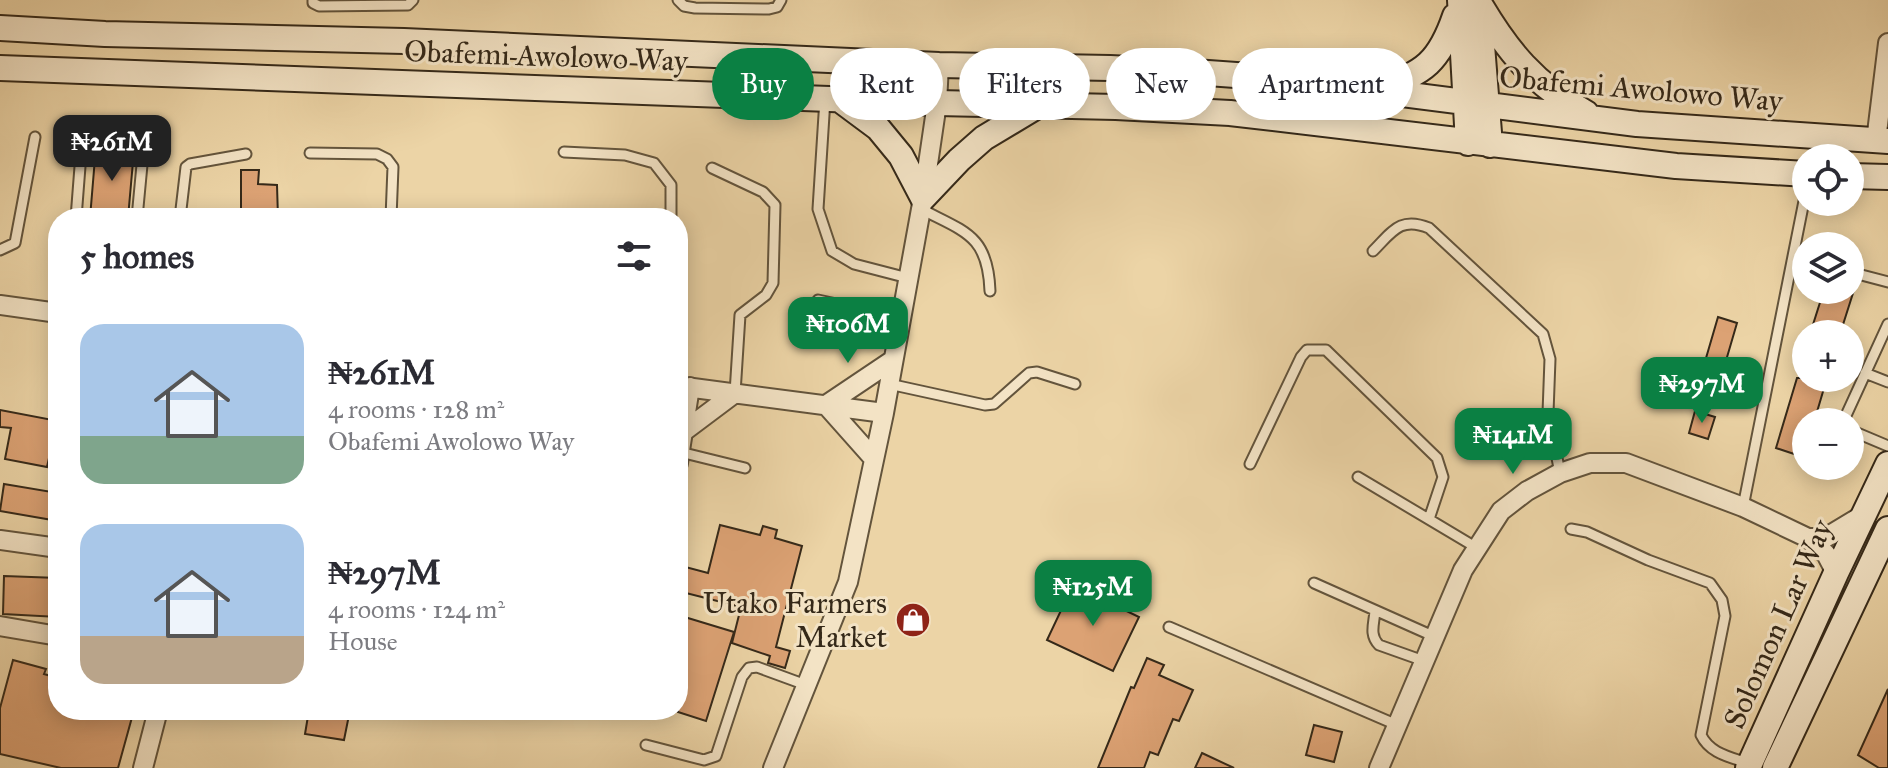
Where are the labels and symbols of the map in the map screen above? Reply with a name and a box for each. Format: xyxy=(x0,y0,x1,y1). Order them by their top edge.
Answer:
street label: Obafemi Awolowo Way xyxy=(403,33,690,79)
street label: Obafemi Awolowo Way xyxy=(1498,59,1785,119)
pin: ₦261M xyxy=(56,115,168,183)
pin: ₦106M xyxy=(792,297,904,365)
pin: ₦297M xyxy=(1646,357,1758,425)
pin: ₦141M xyxy=(1457,408,1569,476)
street label: Solomon Lar Way xyxy=(1716,513,1841,734)
pin: ₦125M xyxy=(1037,560,1149,628)
place label: Utako Farmers Market xyxy=(703,585,887,655)
shop icon: Utako Farmers Market xyxy=(894,601,932,639)

